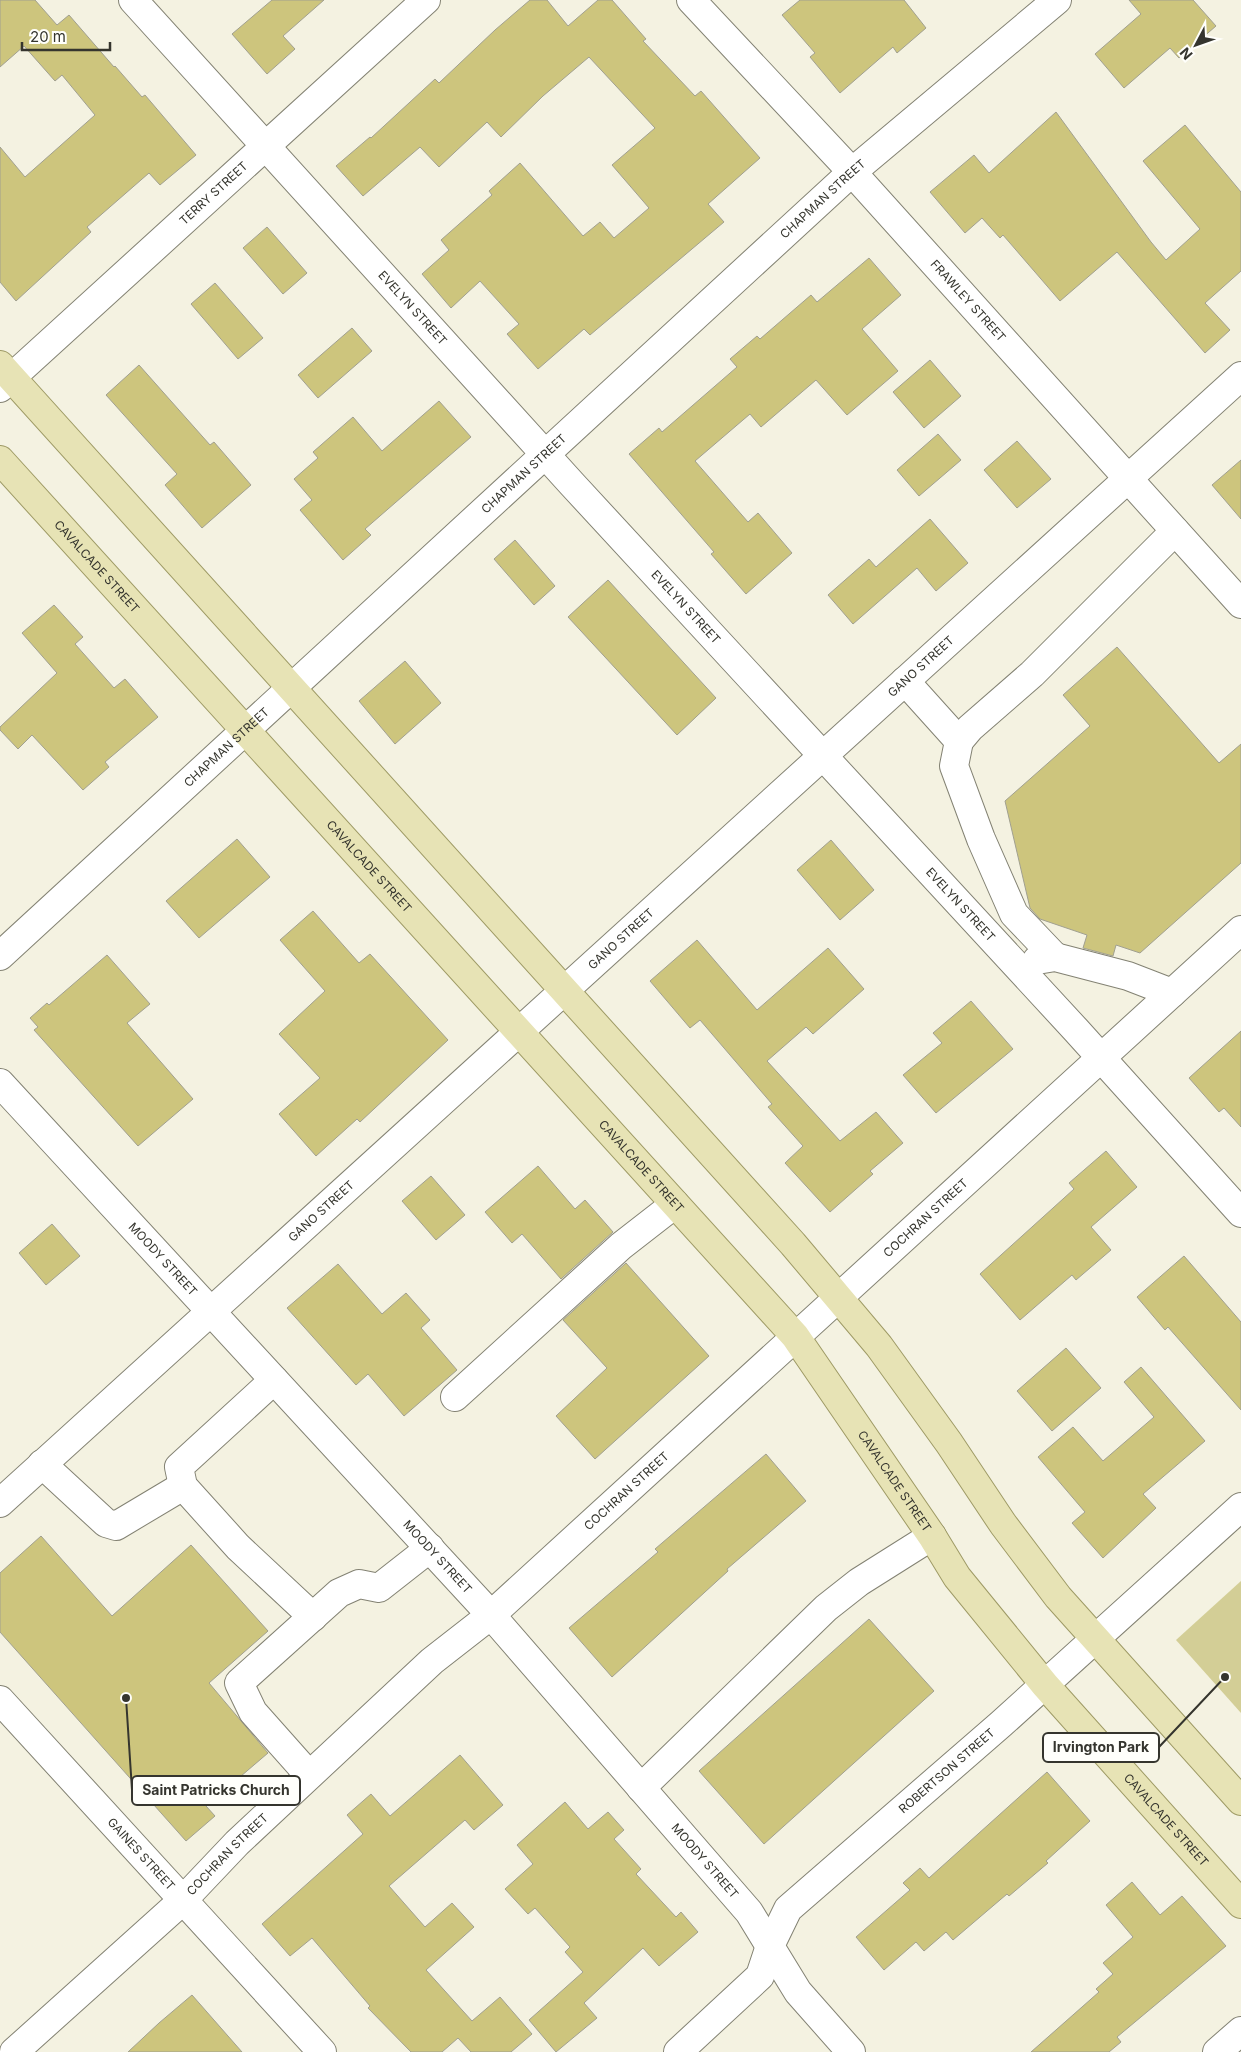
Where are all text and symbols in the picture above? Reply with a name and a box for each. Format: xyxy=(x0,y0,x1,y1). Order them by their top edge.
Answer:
scale bar xyxy=(22,20,110,52)
north arrow xyxy=(1171,20,1221,70)
text: 20 m xyxy=(30,27,66,46)
text: N xyxy=(1176,44,1196,63)
street label: CHAPMAN STREET xyxy=(777,156,869,242)
street label: TERRY STREET xyxy=(176,158,251,228)
street label: FRAWLEY STREET xyxy=(928,256,1009,345)
street label: EVELYN STREET xyxy=(375,268,451,348)
street label: CHAPMAN STREET xyxy=(478,430,570,516)
street label: CAVALCADE STREET xyxy=(51,517,143,616)
street label: EVELYN STREET xyxy=(648,567,724,647)
street label: GANO STREET xyxy=(884,632,957,700)
street label: CHAPMAN STREET xyxy=(181,704,272,790)
street label: CAVALCADE STREET xyxy=(324,817,415,916)
street label: EVELYN STREET xyxy=(923,864,999,945)
street label: GANO STREET xyxy=(585,905,657,972)
street label: CAVALCADE STREET xyxy=(596,1117,687,1216)
street label: COCHRAN STREET xyxy=(880,1175,971,1260)
street label: GANO STREET xyxy=(285,1177,357,1245)
street label: MOODY STREET xyxy=(126,1219,201,1299)
street label: CAVALCADE STREET xyxy=(855,1427,935,1535)
street label: COCHRAN STREET xyxy=(581,1448,672,1533)
street label: MOODY STREET xyxy=(400,1517,476,1597)
street label: ROBERTSON STREET xyxy=(896,1725,998,1816)
callout: Irvington Park xyxy=(1043,1733,1159,1762)
text: Irvington Park xyxy=(1053,1738,1150,1755)
street label: CAVALCADE STREET xyxy=(1121,1770,1212,1870)
callout: Saint Patricks Church xyxy=(132,1776,300,1805)
text: Saint Patricks Church xyxy=(142,1781,290,1798)
street label: COCHRAN STREET xyxy=(183,1810,271,1898)
street label: GAINES STREET xyxy=(105,1815,178,1893)
street label: MOODY STREET xyxy=(669,1820,742,1902)

